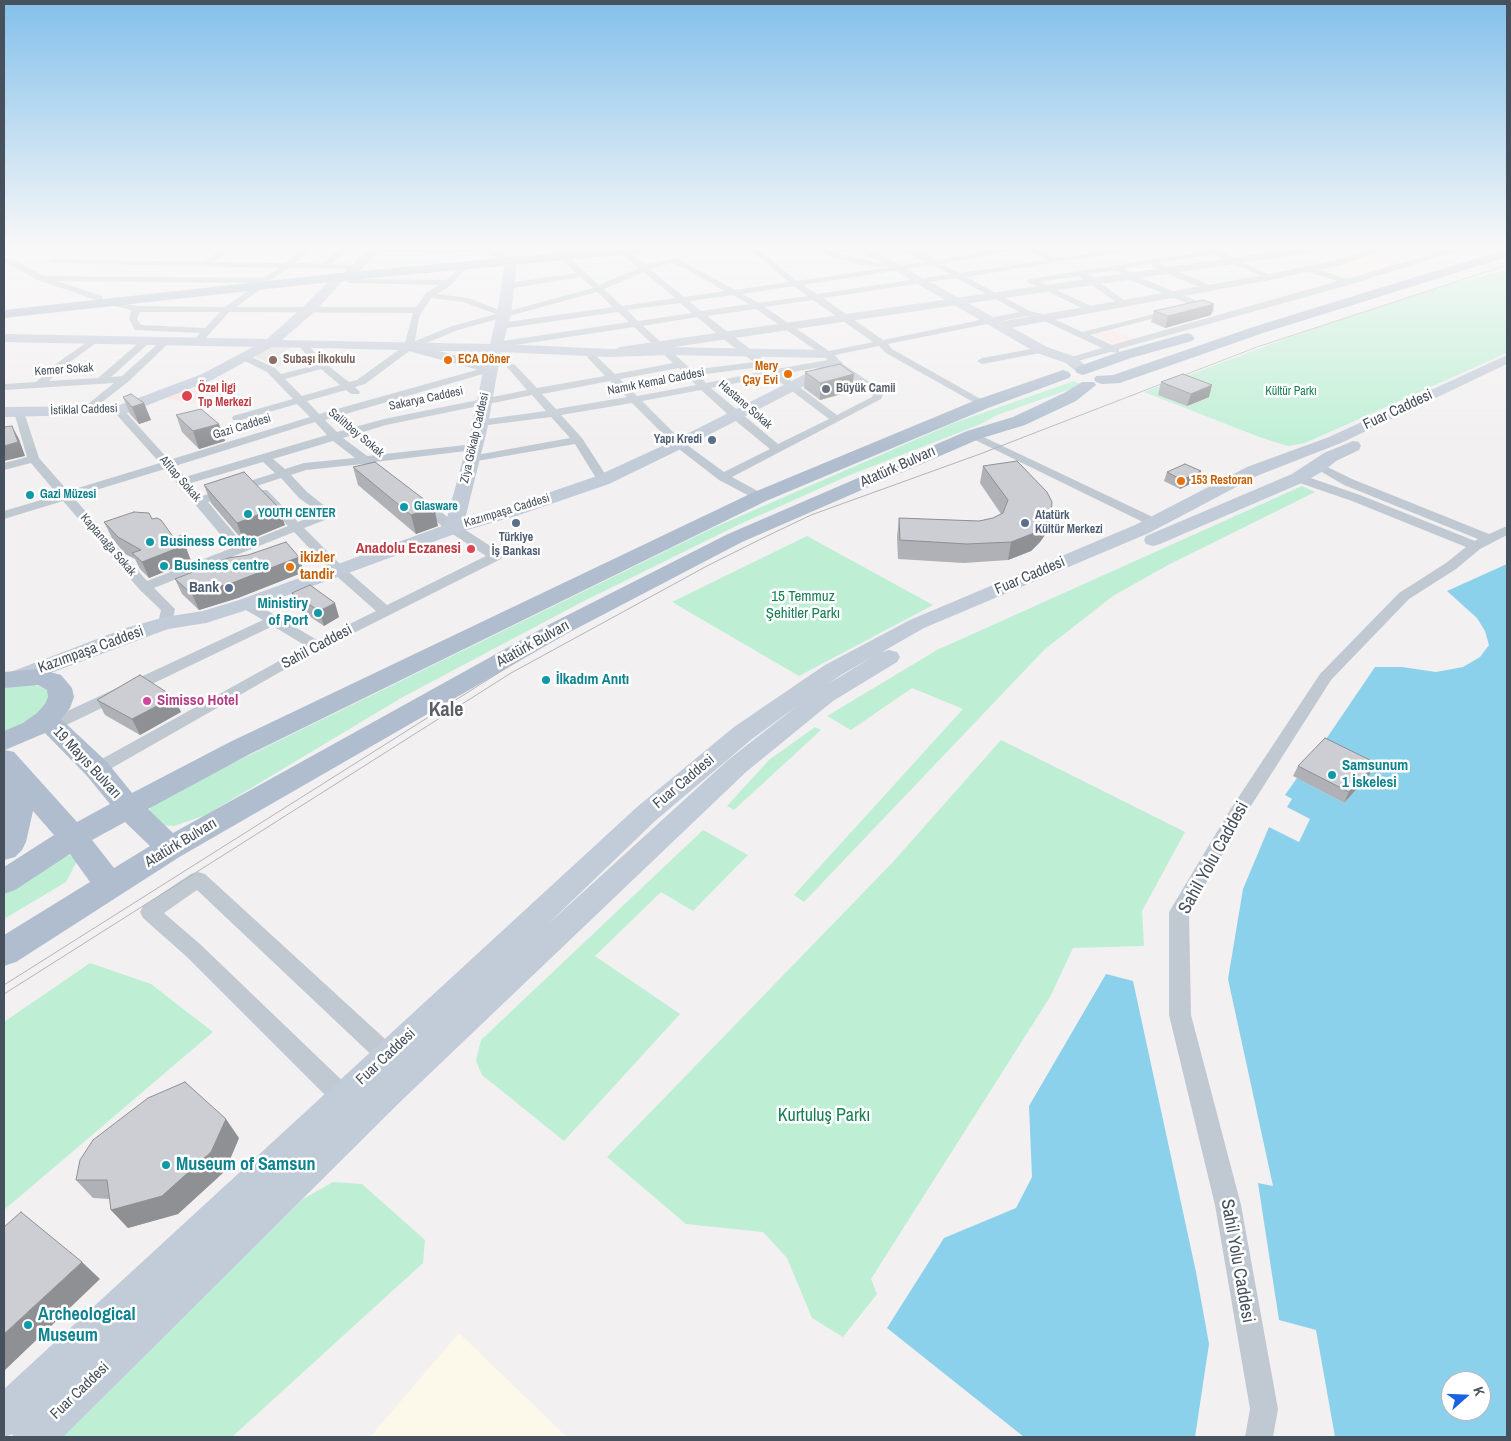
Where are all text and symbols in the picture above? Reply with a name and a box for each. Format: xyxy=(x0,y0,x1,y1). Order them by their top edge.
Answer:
place label: Subaşı İlkokulu xyxy=(283,353,355,367)
place label: ECA Döner xyxy=(458,353,510,367)
marker: Subaşı İlkokulu xyxy=(267,354,279,366)
marker: ECA Döner xyxy=(442,354,454,366)
place label: Mery Çay Evi xyxy=(742,360,778,388)
street label: Kemer Sokak xyxy=(34,361,94,379)
street label: Namık Kemal Caddesi xyxy=(606,366,706,398)
marker: Mery Çay Evi xyxy=(782,368,794,380)
street label: Hastane Sokak xyxy=(715,378,775,432)
place label: Özel İlgi Tıp Merkezi xyxy=(198,382,251,410)
place label: Büyük Camii xyxy=(836,382,896,396)
marker: Büyük Camii xyxy=(820,383,832,395)
street label: Sakarya Caddesi xyxy=(388,384,464,414)
park label: Kültür Parkı xyxy=(1265,385,1317,399)
street label: Fuar Caddesi xyxy=(1360,386,1436,434)
marker: Özel İlgi Tıp Merkezi xyxy=(180,389,194,403)
street label: Ziya Gökalp Caddesi xyxy=(458,391,492,485)
street label: İstiklal Caddesi xyxy=(50,402,118,418)
street label: Salihbey Sokak xyxy=(325,406,387,460)
street label: Gazi Caddesi xyxy=(211,411,273,443)
place label: Yapı Kredi xyxy=(654,433,702,447)
marker: Yapı Kredi xyxy=(706,434,718,446)
street label: Atatürk Bulvarı xyxy=(857,442,939,492)
street label: Afitap Sokak xyxy=(156,453,204,505)
place label: 153 Restoran xyxy=(1191,474,1253,488)
marker: 153 Restoran xyxy=(1175,475,1187,487)
place label: Gazi Müzesi xyxy=(40,488,96,502)
marker: Gazi Müzesi xyxy=(24,489,36,501)
street label: Kazımpaşa Caddesi xyxy=(463,491,551,531)
place label: Glasware xyxy=(414,500,458,514)
marker: Glasware xyxy=(398,501,410,513)
place label: YOUTH CENTER xyxy=(258,507,336,521)
marker: YOUTH CENTER xyxy=(242,508,254,520)
place label: Atatürk Kültür Merkezi xyxy=(1035,509,1103,537)
street label: Kaptanağa Sokak xyxy=(77,511,139,579)
marker: Türkiye İş Bankası xyxy=(510,517,522,529)
marker: Atatürk Kültür Merkezi xyxy=(1019,517,1031,529)
place label: Türkiye İş Bankası xyxy=(492,531,540,559)
place label: Business Centre xyxy=(160,533,257,551)
marker: Business Centre xyxy=(144,536,156,548)
place label: Anadolu Eczanesi xyxy=(356,540,461,558)
marker: Anadolu Eczanesi xyxy=(465,543,477,555)
place label: ikizler tandir xyxy=(300,549,335,584)
street label: Fuar Caddesi xyxy=(992,553,1068,599)
place label: Business centre xyxy=(174,557,269,575)
marker: Business centre xyxy=(158,560,170,572)
marker: ikizler tandir xyxy=(284,561,296,573)
place label: Bank xyxy=(189,579,219,597)
marker: Bank xyxy=(223,582,235,594)
park label: 15 Temmuz Şehitler Parkı xyxy=(766,588,840,623)
place label: Ministiry of Port xyxy=(257,595,308,630)
marker: Ministiry of Port xyxy=(312,607,324,619)
street label: Atatürk Bulvarı xyxy=(493,617,573,671)
street label: Sahil Caddesi xyxy=(279,621,355,673)
street label: Kazımpaşa Caddesi xyxy=(36,623,146,677)
place label: İlkadım Anıtı xyxy=(556,671,629,689)
marker: İlkadım Anıtı xyxy=(540,674,552,686)
place label: Simisso Hotel xyxy=(157,692,238,710)
marker: Simisso Hotel xyxy=(141,695,153,707)
district label: Kale xyxy=(429,699,463,723)
street label: 19 Mayıs Bulvarı xyxy=(49,723,125,803)
street label: Fuar Caddesi xyxy=(650,751,718,813)
place label: Samsunum 1 İskelesi xyxy=(1342,757,1408,792)
marker: Samsunum 1 İskelesi xyxy=(1326,769,1338,781)
street label: Sahil Yolu Caddesi xyxy=(1174,798,1254,918)
street label: Atatürk Bulvarı xyxy=(142,815,220,871)
street label: Fuar Caddesi xyxy=(353,1025,419,1089)
park label: Kurtuluş Parkı xyxy=(778,1105,870,1127)
place label: Museum of Samsun xyxy=(176,1154,315,1176)
marker: Museum of Samsun xyxy=(160,1159,172,1171)
street label: Sahil Yolu Caddesi xyxy=(1215,1197,1259,1325)
place label: Archeological Museum xyxy=(38,1304,136,1346)
marker: Archeological Museum xyxy=(22,1319,34,1331)
street label: Fuar Caddesi xyxy=(47,1359,113,1423)
north arrow xyxy=(1441,1371,1491,1421)
text: K xyxy=(1469,1384,1489,1398)

